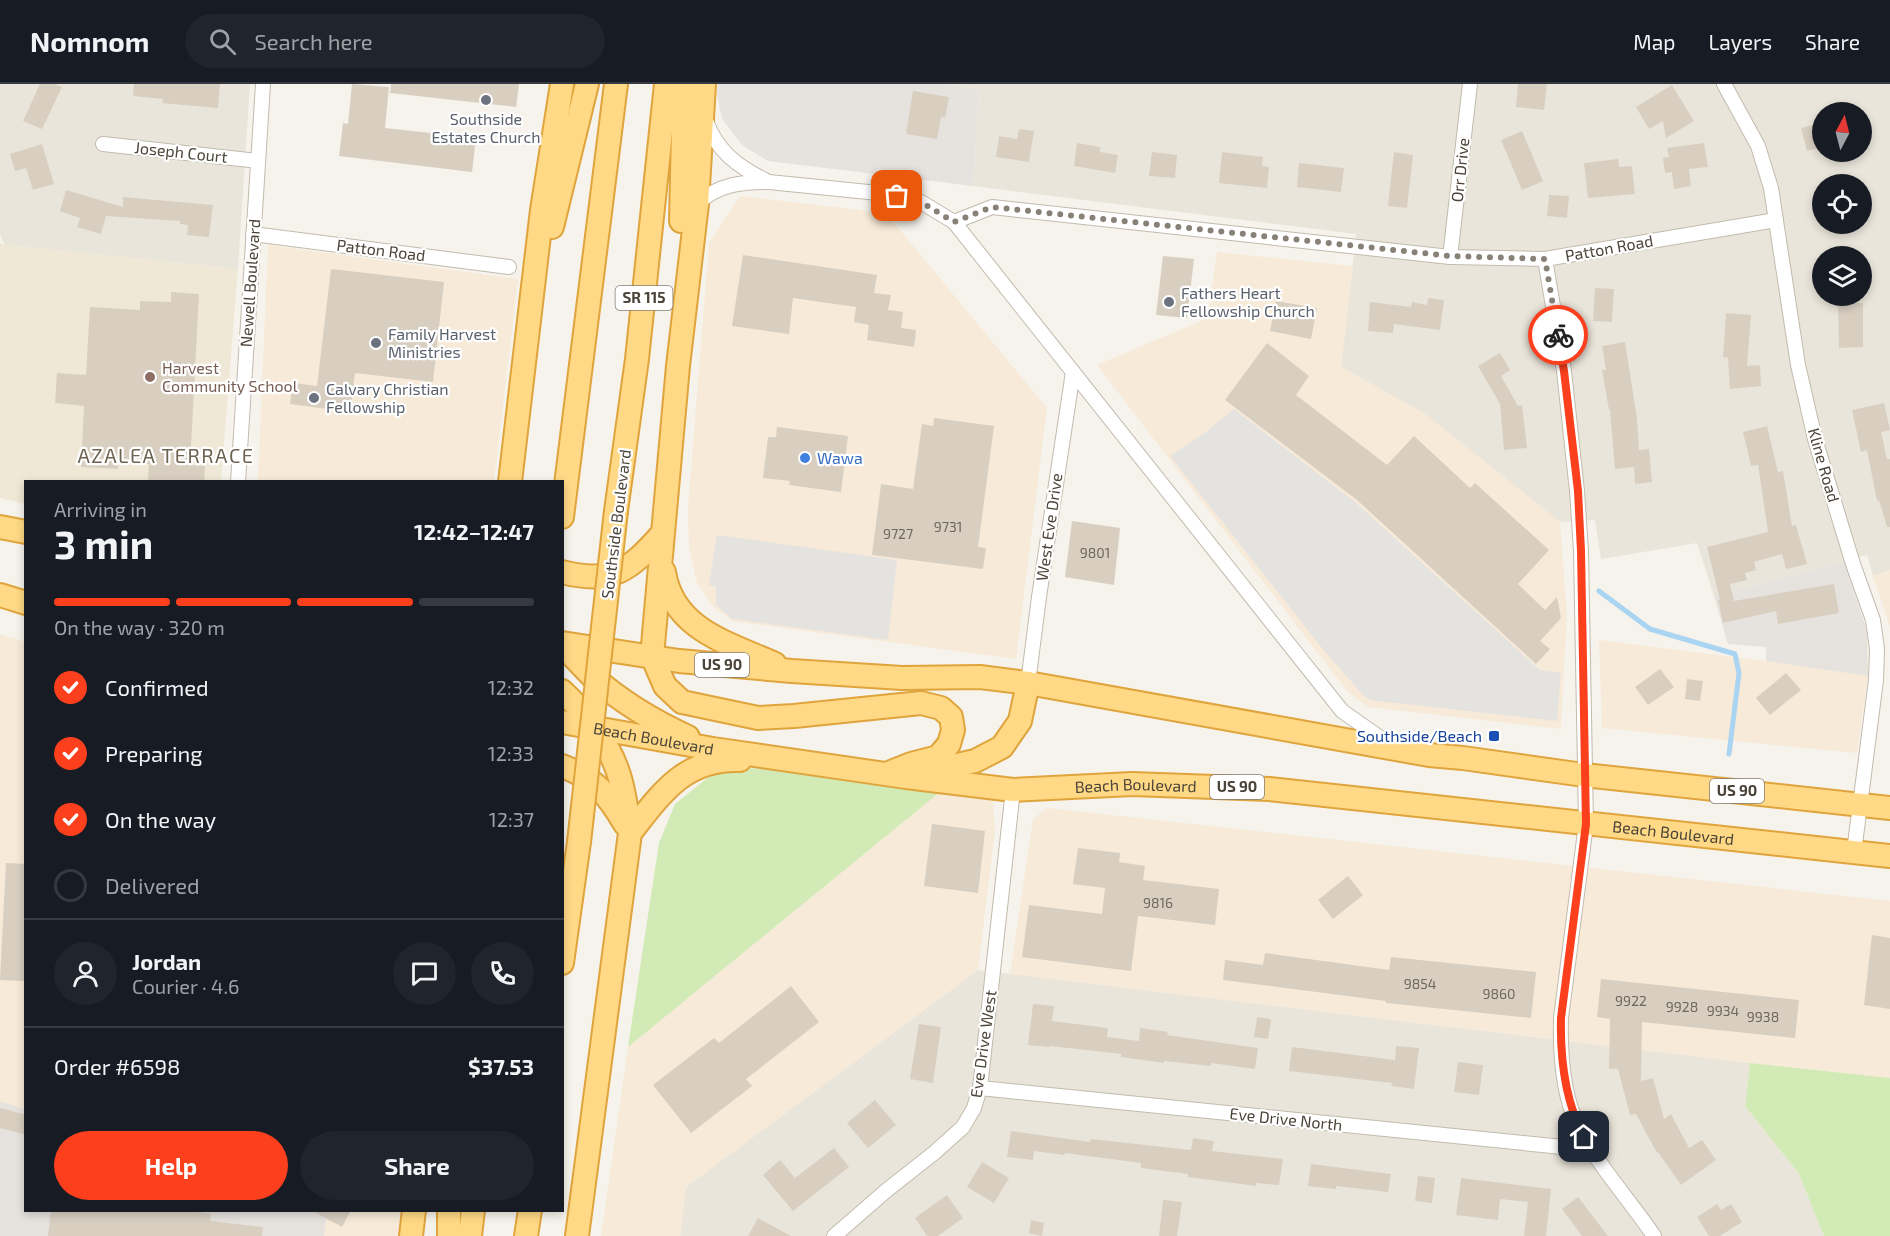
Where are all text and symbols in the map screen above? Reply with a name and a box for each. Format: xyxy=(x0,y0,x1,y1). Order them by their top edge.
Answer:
search box xyxy=(185,14,605,68)
text: Nomnom xyxy=(30,24,149,58)
icon: search xyxy=(206,25,239,58)
text: Search here xyxy=(254,28,373,54)
text: Map xyxy=(1633,29,1675,54)
text: Layers xyxy=(1708,29,1772,54)
text: Share xyxy=(1805,29,1860,54)
marker: Southside Estates Church xyxy=(479,93,493,107)
north arrow xyxy=(1812,102,1872,162)
map controls xyxy=(1812,102,1872,306)
place label: Southside Estates Church xyxy=(431,109,541,146)
street label: Joseph Court xyxy=(134,137,228,166)
street label: Orr Drive xyxy=(1447,137,1472,203)
pin xyxy=(871,170,922,221)
button: locate xyxy=(1812,174,1872,234)
icon: bag xyxy=(880,179,913,212)
street label: Newell Boulevard xyxy=(236,218,263,348)
street label: Patton Road xyxy=(1563,230,1654,265)
street label: Patton Road xyxy=(336,235,426,264)
button: layers xyxy=(1812,246,1872,306)
place label: Fathers Heart Fellowship Church xyxy=(1181,283,1315,320)
road number: SR 115 xyxy=(616,286,672,310)
marker: Fathers Heart Fellowship Church xyxy=(1162,295,1176,309)
courier xyxy=(1528,305,1588,365)
icon: bike xyxy=(1542,319,1575,352)
place label: Family Harvest Ministries xyxy=(388,324,496,361)
marker: Family Harvest Ministries xyxy=(369,336,383,350)
place label: Harvest Community School xyxy=(162,358,298,395)
marker: Harvest Community School xyxy=(143,370,157,384)
place label: Calvary Christian Fellowship xyxy=(326,379,449,416)
marker: Calvary Christian Fellowship xyxy=(307,391,321,405)
street label: Kline Road xyxy=(1805,425,1844,504)
district label: AZALEA TERRACE xyxy=(77,443,255,467)
street label: Southside Boulevard xyxy=(597,448,634,600)
place label: Wawa xyxy=(817,448,863,467)
marker: Wawa xyxy=(798,451,812,465)
street label: West Eve Drive xyxy=(1032,472,1065,582)
text: Arriving in xyxy=(54,497,147,521)
text: 12:42–12:47 xyxy=(414,518,534,544)
house number: 9731 xyxy=(934,518,962,535)
text: 3 min xyxy=(54,520,153,567)
house number: 9727 xyxy=(883,525,913,542)
house number: 9801 xyxy=(1080,544,1110,561)
text: On the way · 320 m xyxy=(54,615,225,639)
road number: US 90 xyxy=(695,653,749,677)
icon: check xyxy=(54,671,87,704)
text: Confirmed xyxy=(105,674,209,700)
text: 12:32 xyxy=(488,675,534,699)
street label: Beach Boulevard xyxy=(592,718,715,758)
place label: Southside/Beach xyxy=(1357,726,1482,745)
marker: Southside/Beach xyxy=(1487,729,1501,743)
icon: check xyxy=(54,737,87,770)
text: Preparing xyxy=(105,740,203,766)
text: 12:33 xyxy=(488,741,534,765)
street label: Beach Boulevard xyxy=(1074,774,1197,796)
road number: US 90 xyxy=(1210,775,1264,799)
road number: US 90 xyxy=(1710,779,1764,803)
icon: check xyxy=(54,803,87,836)
text: On the way xyxy=(105,806,216,832)
text: 12:37 xyxy=(489,807,534,831)
street label: Beach Boulevard xyxy=(1612,816,1735,848)
text: Delivered xyxy=(105,872,200,898)
house number: 9816 xyxy=(1143,894,1173,911)
button: person xyxy=(54,942,117,1005)
button: chat xyxy=(393,942,456,1005)
button: phone xyxy=(471,942,534,1005)
text: Jordan xyxy=(132,948,201,974)
text: Courier · 4.6 xyxy=(132,974,239,998)
house number: 9854 xyxy=(1404,975,1436,992)
house number: 9860 xyxy=(1483,985,1515,1002)
street label: Eve Drive West xyxy=(966,989,999,1099)
house number: 9922 xyxy=(1615,992,1647,1009)
house number: 9928 xyxy=(1666,998,1698,1015)
house number: 9934 xyxy=(1707,1002,1739,1019)
house number: 9938 xyxy=(1747,1008,1779,1025)
text: Order #6598 xyxy=(54,1053,180,1079)
text: $37.53 xyxy=(468,1053,534,1079)
street label: Eve Drive North xyxy=(1229,1103,1343,1134)
pin xyxy=(1558,1111,1609,1162)
icon: home xyxy=(1567,1120,1600,1153)
button: Help xyxy=(54,1131,288,1200)
button: Share xyxy=(300,1131,534,1200)

